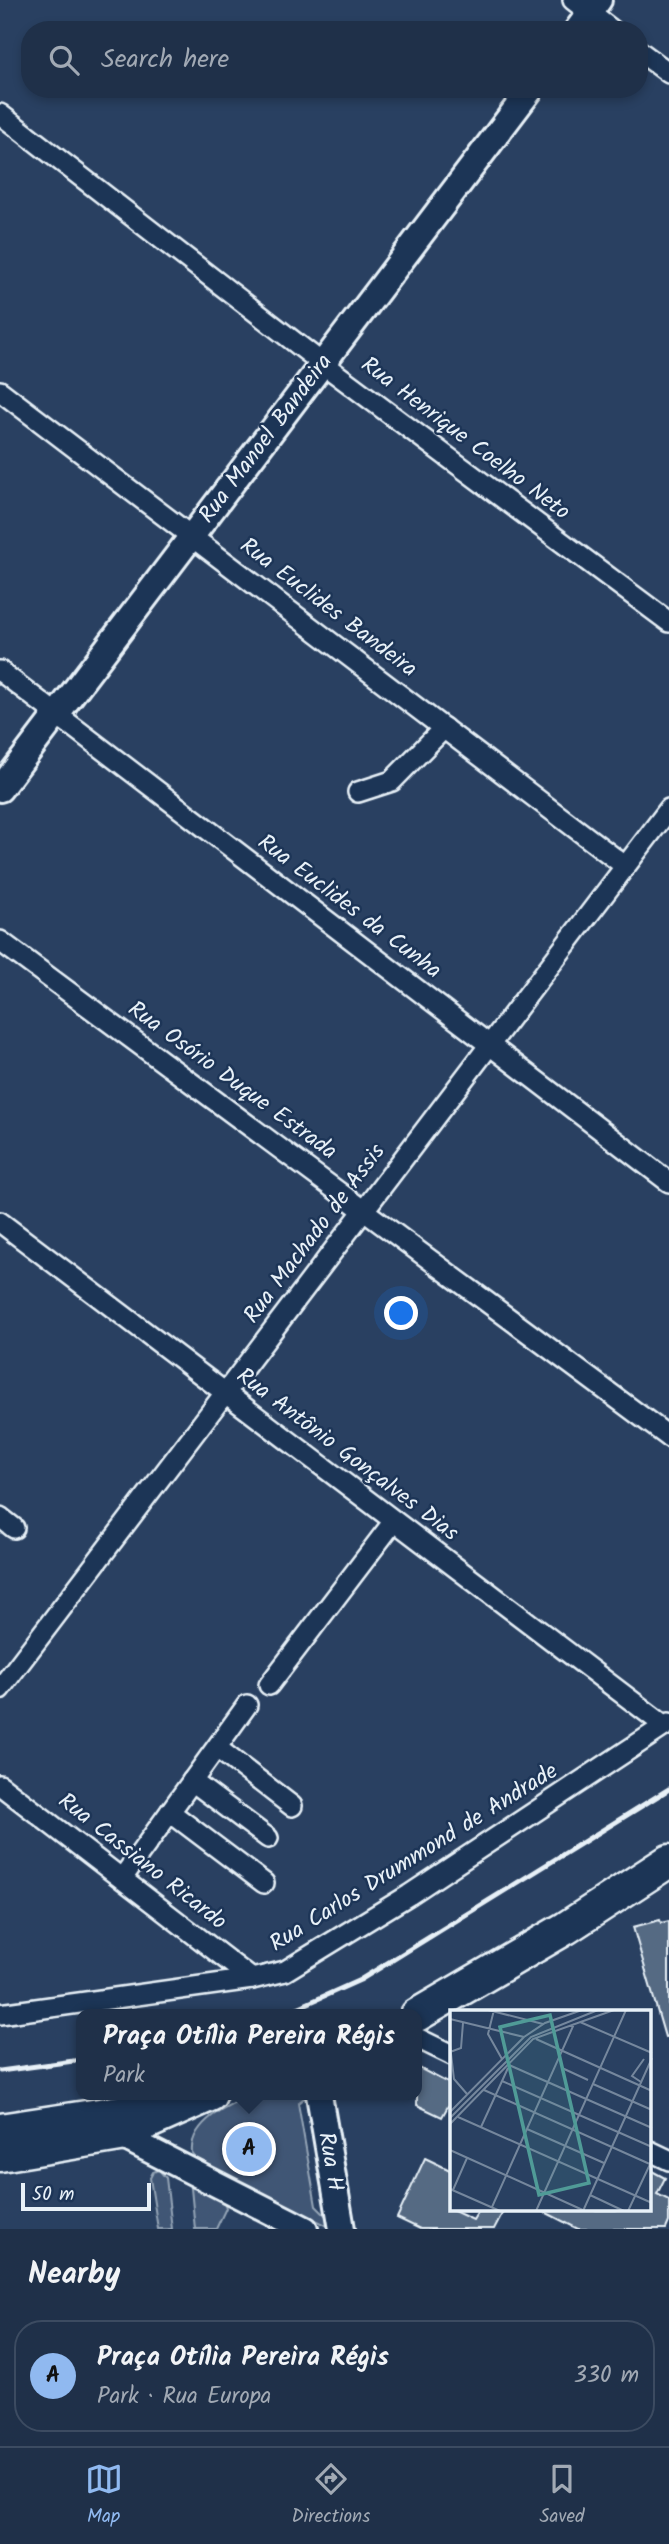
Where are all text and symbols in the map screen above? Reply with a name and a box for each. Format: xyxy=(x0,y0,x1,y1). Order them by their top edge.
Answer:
search box xyxy=(21,21,648,98)
text: Search here xyxy=(101,39,229,81)
icon: search xyxy=(45,41,83,79)
street label: Rua Manoel Bandeira xyxy=(190,346,342,532)
street label: Rua Henrique Coelho Neto xyxy=(353,348,577,530)
street label: Rua Euclides Bandeira xyxy=(231,529,425,687)
street label: Rua Euclides da Cunha xyxy=(249,826,449,988)
street label: Rua Osório Duque Estrada xyxy=(120,992,344,1170)
street label: Rua Machado de Assis xyxy=(235,1136,395,1332)
your location xyxy=(384,1296,418,1330)
street label: Rua Antônio Gonçalves Dias xyxy=(228,1359,466,1551)
street label: Rua Carlos Drummond de Andrade xyxy=(263,1754,565,1962)
street label: Rua Cassiano Ricardo xyxy=(50,1784,234,1940)
popup xyxy=(76,2009,422,2100)
inset map xyxy=(450,2010,652,2212)
text: Praça Otília Pereira Régis xyxy=(103,2016,395,2058)
text: Park xyxy=(103,2058,145,2094)
pin: A xyxy=(226,2123,272,2175)
street label: Rua H xyxy=(307,2129,353,2195)
scale bar xyxy=(21,2180,150,2212)
text: 50 m xyxy=(32,2180,74,2210)
text: Nearby xyxy=(28,2251,120,2299)
text: Praça Otília Pereira Régis xyxy=(97,2337,389,2379)
text: A xyxy=(46,2358,60,2394)
text: 330 m xyxy=(574,2358,639,2394)
text: Park · Rua Europa xyxy=(97,2379,271,2415)
tab: Map xyxy=(85,2460,123,2532)
tab: Directions xyxy=(292,2460,370,2532)
tab: Saved xyxy=(539,2460,584,2532)

